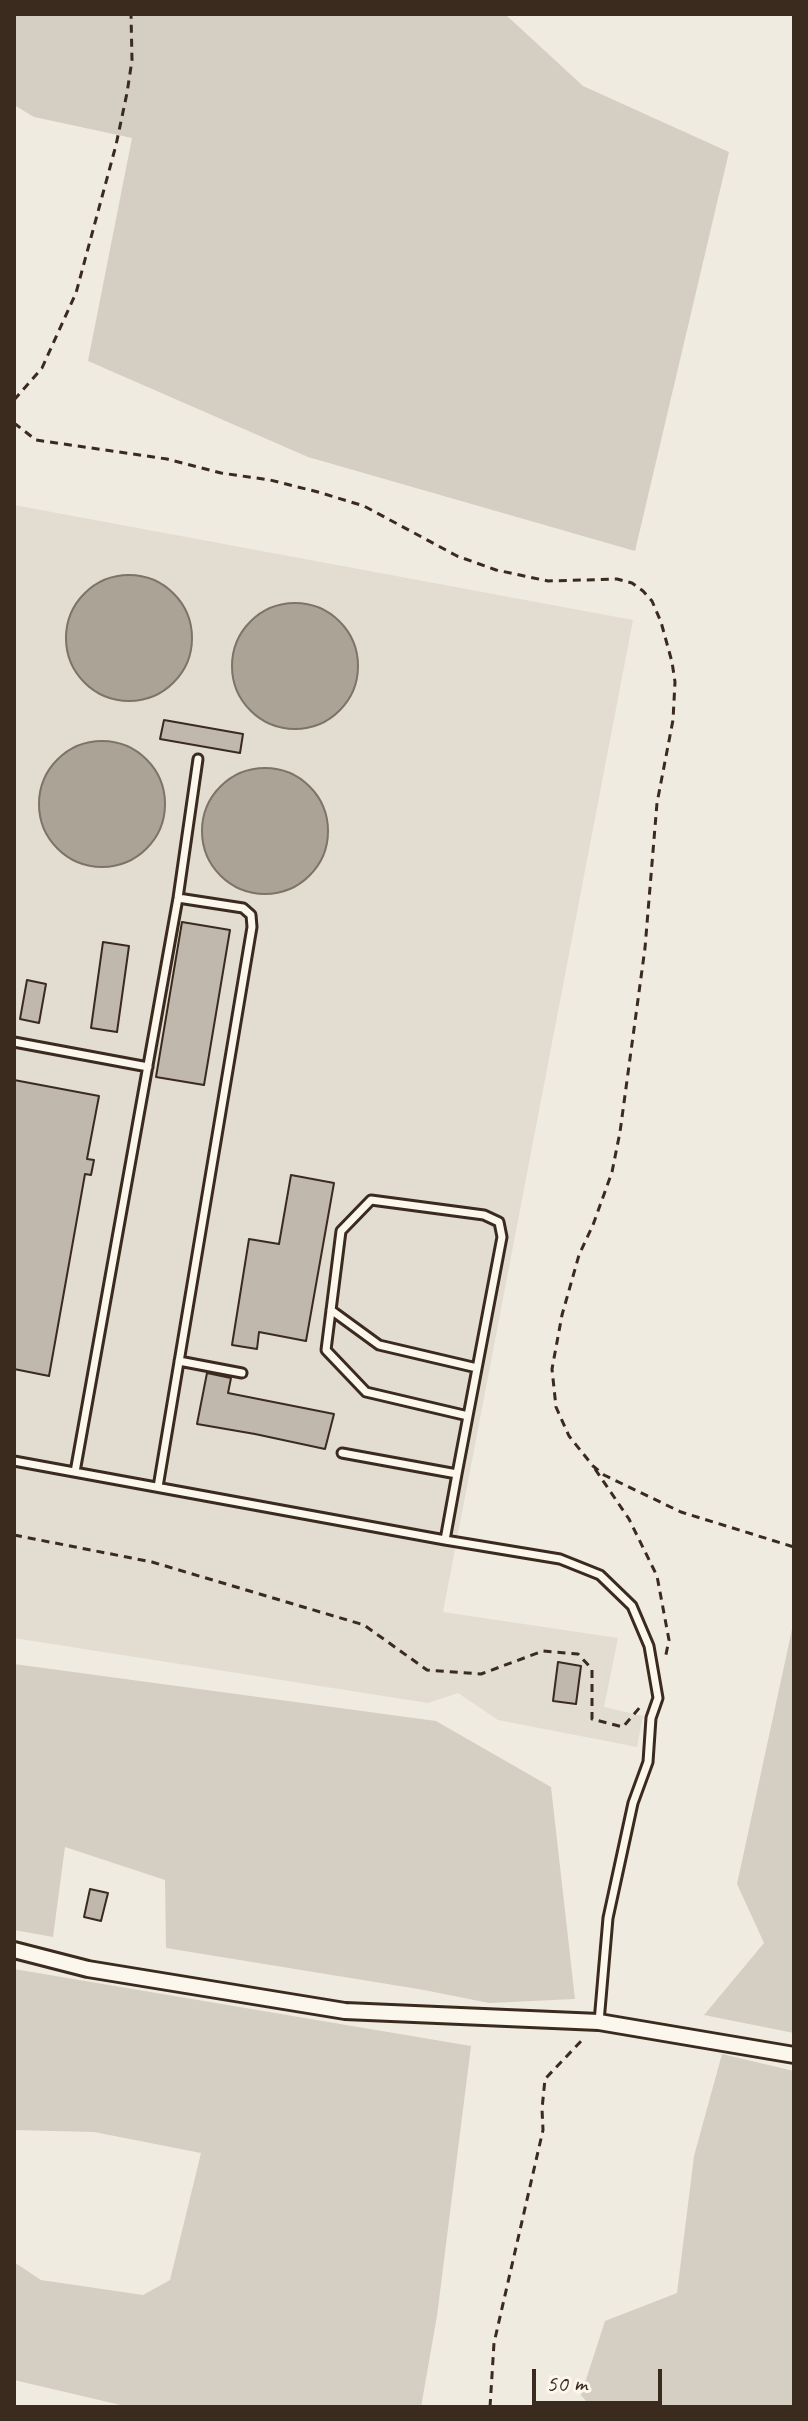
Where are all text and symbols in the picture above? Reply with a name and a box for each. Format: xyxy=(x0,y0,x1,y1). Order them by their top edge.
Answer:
scale bar xyxy=(536,2353,666,2403)
text: 50 m xyxy=(546,2368,587,2398)

